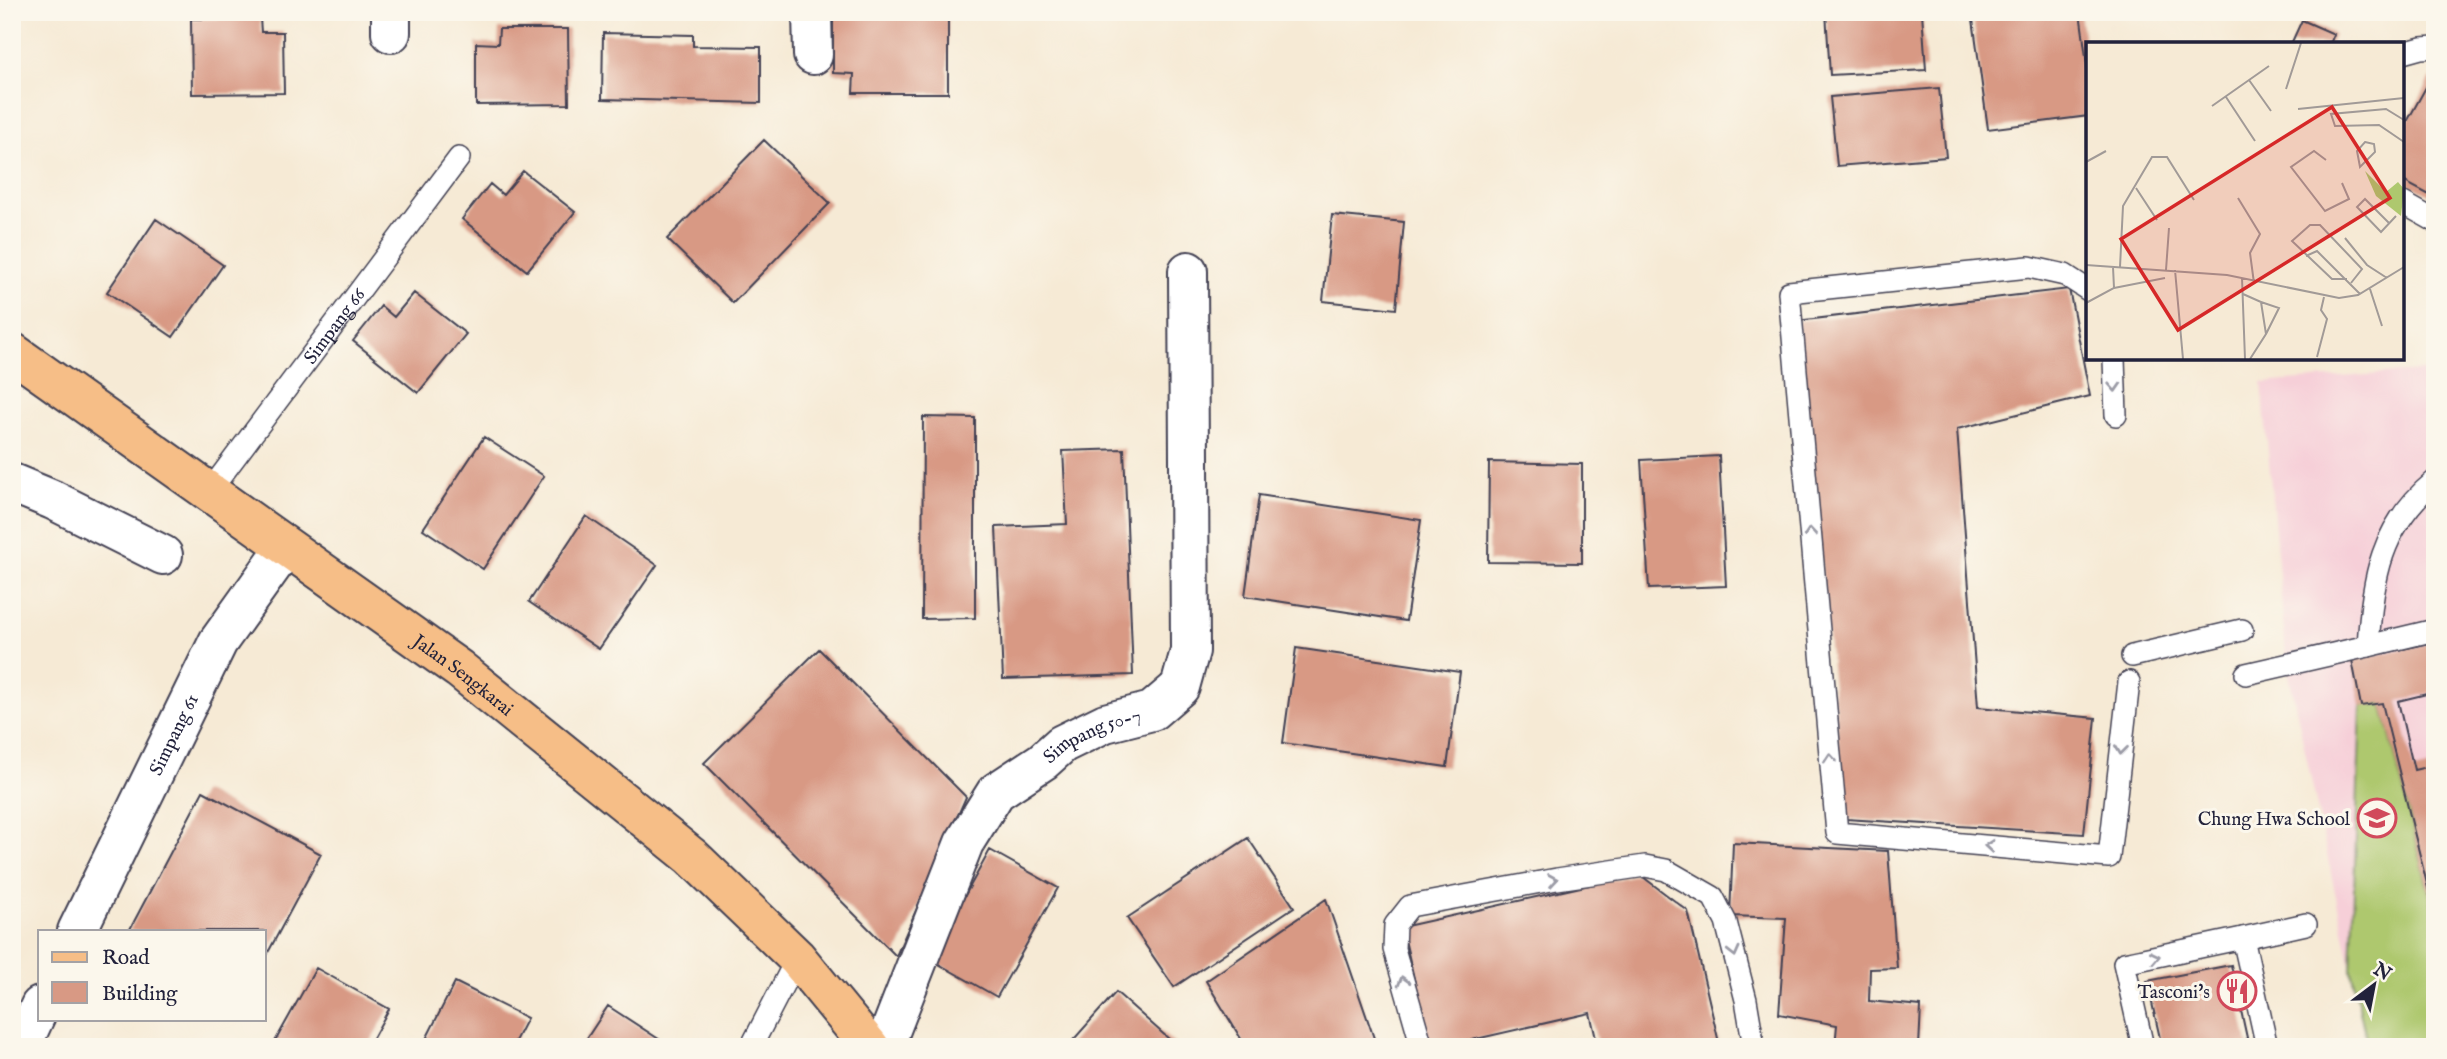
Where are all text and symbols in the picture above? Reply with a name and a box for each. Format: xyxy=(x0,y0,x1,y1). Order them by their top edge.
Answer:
inset map xyxy=(2086,42,2405,360)
street label: Simpang 66 xyxy=(299,283,372,369)
one-way arrow xyxy=(2107,381,2122,392)
one-way arrow xyxy=(1803,526,1818,537)
street label: Jalan Sengkarai xyxy=(406,629,518,722)
street label: Simpang 61 xyxy=(145,690,205,780)
street label: Simpang 50-7 xyxy=(1039,704,1144,769)
one-way arrow xyxy=(2114,744,2129,756)
one-way arrow xyxy=(1823,753,1838,764)
school or university icon: Chung Hwa School xyxy=(2356,797,2398,839)
place label: Chung Hwa School xyxy=(2198,808,2351,832)
one-way arrow xyxy=(1984,839,1995,854)
one-way arrow xyxy=(1547,873,1559,888)
legend xyxy=(38,930,266,1020)
text: Road xyxy=(102,945,150,972)
one-way arrow xyxy=(1726,946,1740,958)
one-way arrow xyxy=(2149,950,2161,965)
north arrow xyxy=(2338,950,2408,1020)
text: N xyxy=(2368,957,2396,987)
restaurant icon: Tasconi's xyxy=(2216,970,2258,1012)
one-way arrow xyxy=(1397,975,1412,987)
text: Building xyxy=(102,981,178,1008)
place label: Tasconi's xyxy=(2137,981,2210,1005)

